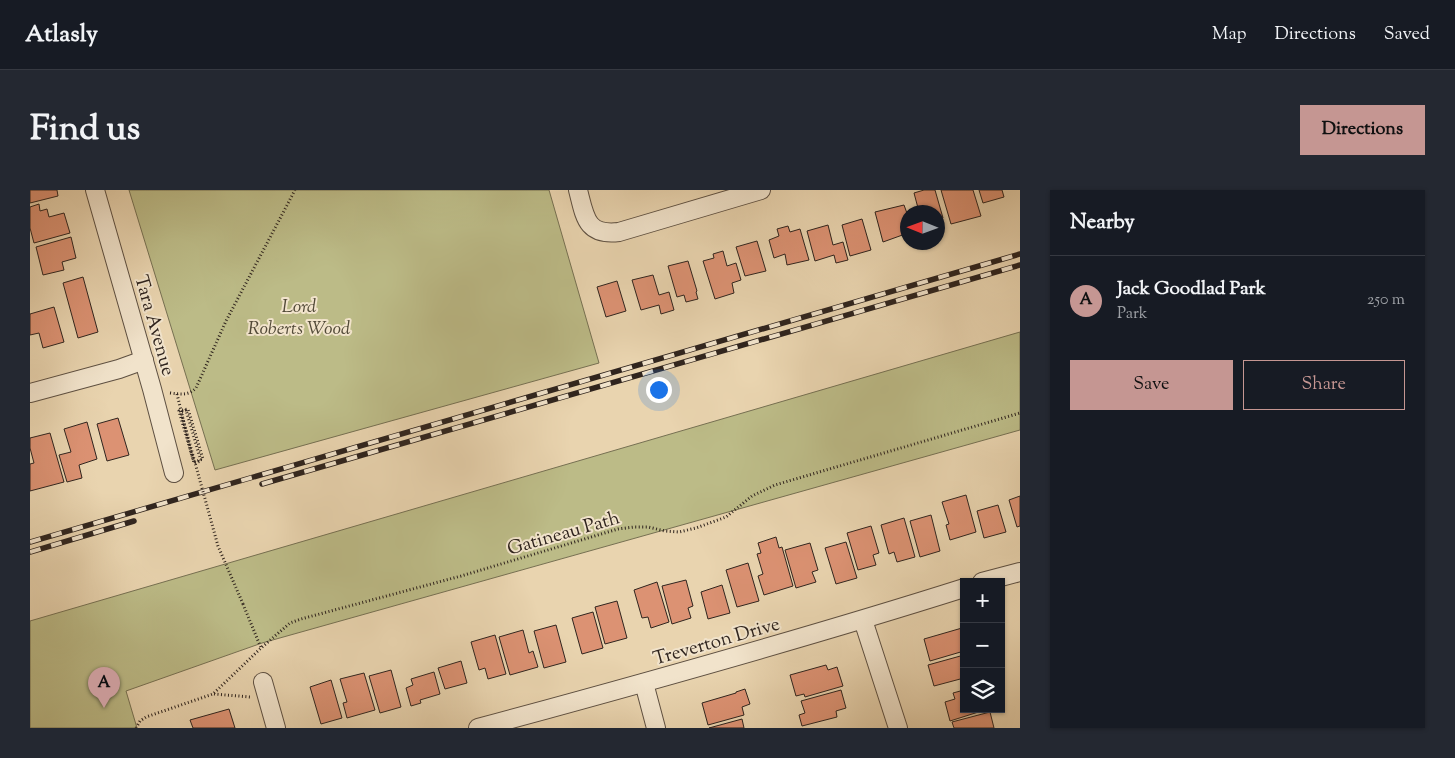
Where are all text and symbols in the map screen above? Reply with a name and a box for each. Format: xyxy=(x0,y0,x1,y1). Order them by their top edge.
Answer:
text: Atlasly xyxy=(25,18,98,52)
text: Map xyxy=(1212,22,1247,48)
text: Directions xyxy=(1275,22,1356,48)
text: Saved xyxy=(1384,22,1430,48)
text: Find us xyxy=(30,105,140,156)
button: Directions xyxy=(1300,105,1425,155)
north arrow xyxy=(900,205,945,250)
text: Nearby xyxy=(1070,208,1135,238)
street label: Tara Avenue xyxy=(126,272,181,379)
text: Jack Goodlad Park xyxy=(1117,276,1266,303)
text: A xyxy=(1080,289,1093,312)
text: 250 m xyxy=(1367,289,1405,312)
park label: Lord Roberts Wood xyxy=(248,294,351,343)
text: Park xyxy=(1117,303,1148,326)
button: Save xyxy=(1070,360,1233,410)
button: Share xyxy=(1243,360,1405,410)
your location xyxy=(646,377,672,403)
street label: Gatineau Path xyxy=(504,505,623,563)
map controls xyxy=(960,578,1005,713)
button: + xyxy=(960,578,1005,623)
street label: Treverton Drive xyxy=(650,611,783,673)
button: − xyxy=(960,623,1005,668)
pin: A xyxy=(88,667,120,708)
button: layers xyxy=(960,668,1005,713)

